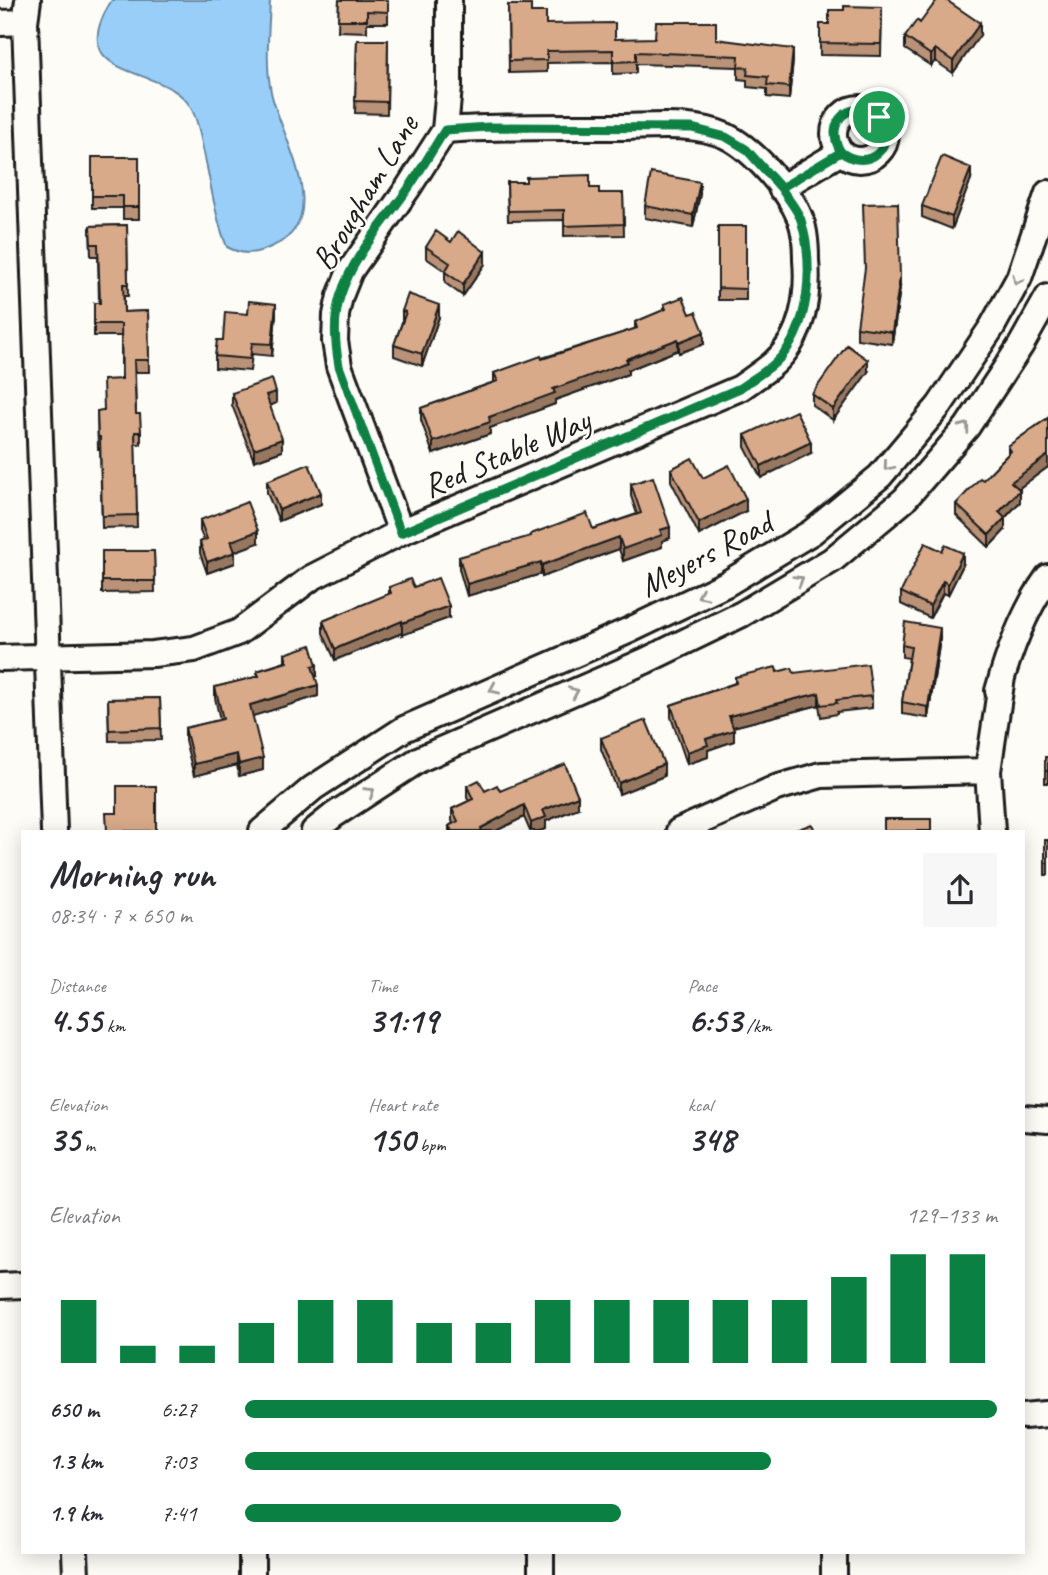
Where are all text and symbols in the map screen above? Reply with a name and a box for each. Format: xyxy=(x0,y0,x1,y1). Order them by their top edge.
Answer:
pin xyxy=(849,87,909,147)
icon: arrive xyxy=(860,98,898,136)
street label: Brougham Lane xyxy=(302,105,429,278)
one-way arrow xyxy=(1011,273,1025,285)
street label: Red Stable Way xyxy=(417,398,599,507)
one-way arrow xyxy=(957,422,970,435)
one-way arrow xyxy=(884,458,896,471)
street label: Meyers Road xyxy=(632,499,783,606)
one-way arrow xyxy=(792,575,805,588)
one-way arrow xyxy=(697,587,709,601)
one-way arrow xyxy=(489,681,502,695)
one-way arrow xyxy=(566,686,579,700)
one-way arrow xyxy=(362,787,375,800)
text: Morning run xyxy=(49,851,215,898)
button: share xyxy=(923,853,997,927)
text: 08:34 · 7 × 650 m xyxy=(49,901,192,930)
text: Distance xyxy=(49,974,106,998)
text: Time xyxy=(368,974,397,998)
text: Pace xyxy=(688,974,717,998)
text: 4.55 xyxy=(49,998,102,1043)
text: 31:19 xyxy=(368,998,438,1043)
text: 6:53 xyxy=(688,998,742,1043)
text: km xyxy=(102,1014,125,1038)
text: /km xyxy=(742,1014,771,1038)
text: Elevation xyxy=(49,1093,107,1117)
text: Heart rate xyxy=(368,1093,438,1117)
text: kcal xyxy=(688,1093,713,1117)
text: 35 xyxy=(49,1117,80,1162)
text: 150 xyxy=(368,1117,415,1162)
text: 348 xyxy=(688,1117,735,1162)
text: m xyxy=(80,1133,95,1157)
text: bpm xyxy=(415,1133,446,1157)
text: Elevation xyxy=(49,1201,120,1230)
text: 129–133 m xyxy=(906,1201,997,1230)
text: 650 m xyxy=(49,1395,99,1424)
text: 6:27 xyxy=(161,1395,197,1424)
text: 1.3 km xyxy=(49,1447,103,1476)
text: 7:03 xyxy=(161,1447,197,1476)
text: 1.9 km xyxy=(49,1499,102,1528)
text: 7:41 xyxy=(161,1499,197,1528)

